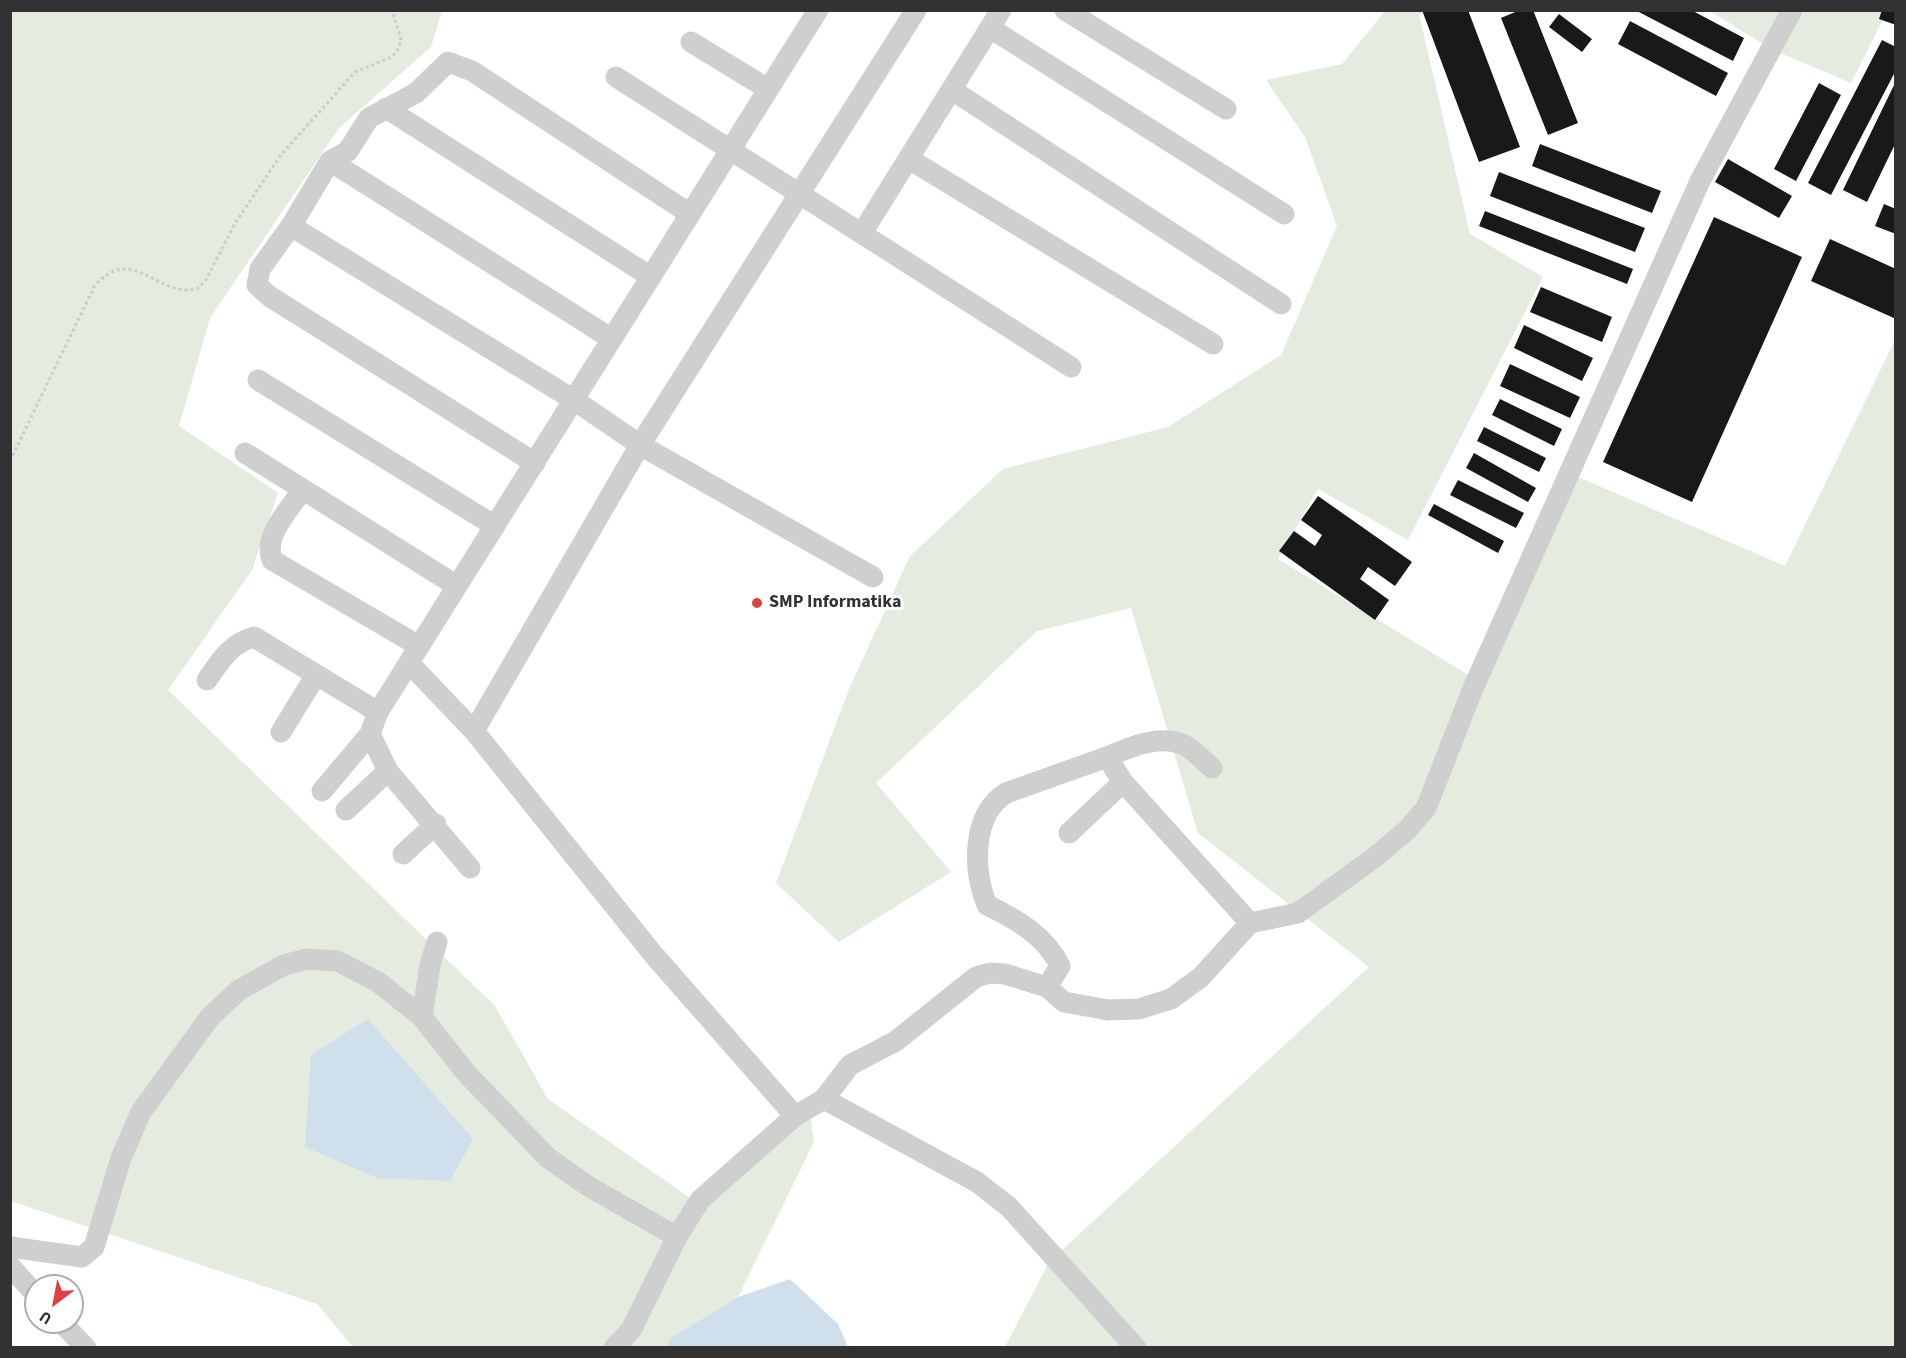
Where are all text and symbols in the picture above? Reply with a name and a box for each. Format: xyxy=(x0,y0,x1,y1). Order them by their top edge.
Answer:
place label: SMP Informatika xyxy=(769,592,901,614)
marker: SMP Informatika xyxy=(750,596,764,610)
north arrow xyxy=(24,1274,84,1334)
text: U xyxy=(35,1305,56,1330)

